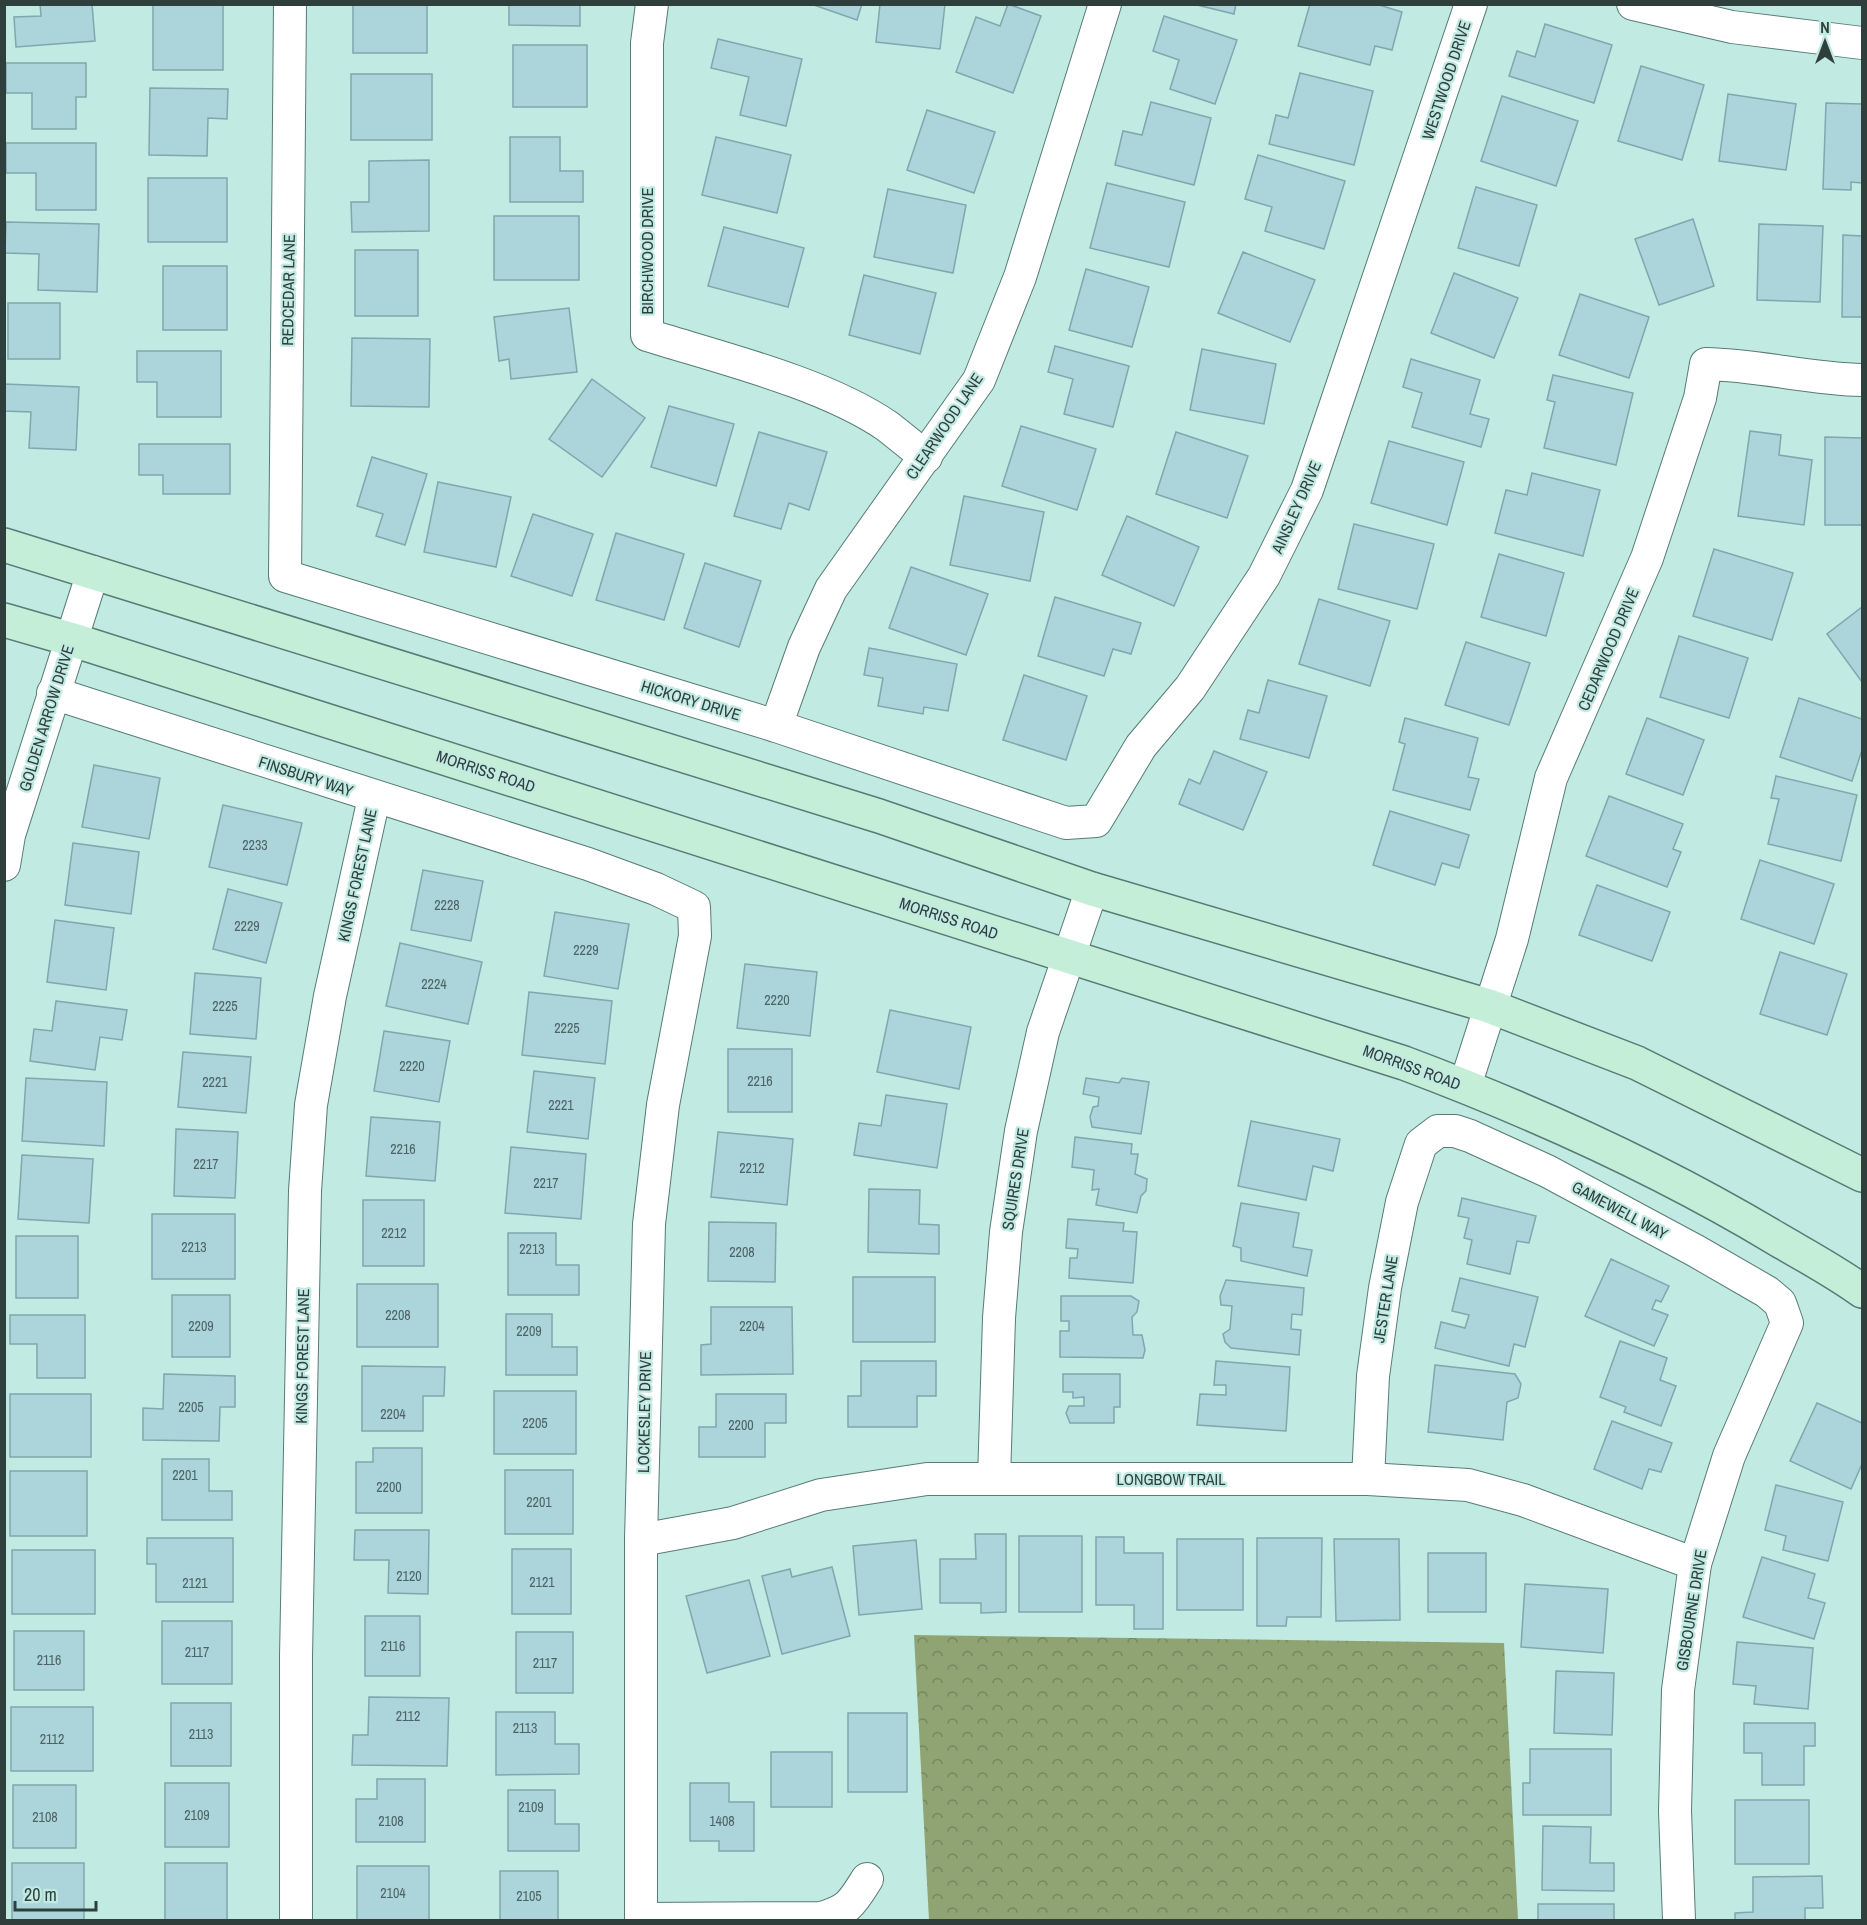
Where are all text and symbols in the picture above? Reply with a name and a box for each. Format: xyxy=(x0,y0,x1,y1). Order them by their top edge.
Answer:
north arrow xyxy=(1795,12,1855,72)
text: N xyxy=(1820,16,1830,38)
street label: WESTWOOD DRIVE xyxy=(1416,18,1476,142)
street label: BIRCHWOOD DRIVE xyxy=(636,188,658,314)
street label: REDCEDAR LANE xyxy=(276,234,300,346)
street label: CLEARWOOD LANE xyxy=(900,369,988,483)
street label: AINSLEY DRIVE xyxy=(1265,457,1326,558)
street label: CEDARWOOD DRIVE xyxy=(1572,584,1644,714)
street label: GOLDEN ARROW DRIVE xyxy=(13,642,79,794)
street label: HICKORY DRIVE xyxy=(638,674,744,726)
street label: MORRISS ROAD xyxy=(434,745,538,797)
street label: FINSBURY WAY xyxy=(256,750,356,802)
street label: KINGS FOREST LANE xyxy=(332,806,382,944)
house number: 2233 xyxy=(242,836,268,854)
street label: MORRISS ROAD xyxy=(897,892,1001,944)
house number: 2228 xyxy=(434,896,460,914)
house number: 2229 xyxy=(234,917,260,935)
house number: 2229 xyxy=(573,941,599,959)
house number: 2224 xyxy=(421,975,447,993)
house number: 2220 xyxy=(764,991,790,1009)
house number: 2225 xyxy=(212,997,238,1015)
house number: 2225 xyxy=(554,1019,580,1037)
street label: MORRISS ROAD xyxy=(1360,1039,1464,1095)
house number: 2220 xyxy=(399,1057,425,1075)
house number: 2216 xyxy=(747,1072,773,1090)
house number: 2221 xyxy=(202,1073,228,1091)
house number: 2221 xyxy=(548,1096,574,1114)
street label: SQUIRES DRIVE xyxy=(996,1127,1034,1231)
house number: 2216 xyxy=(390,1140,416,1158)
house number: 2217 xyxy=(193,1155,219,1173)
house number: 2212 xyxy=(739,1159,765,1177)
house number: 2217 xyxy=(533,1174,559,1192)
street label: GAMEWELL WAY xyxy=(1568,1175,1672,1245)
house number: 2212 xyxy=(381,1224,407,1242)
house number: 2213 xyxy=(181,1238,207,1256)
house number: 2213 xyxy=(519,1240,545,1258)
house number: 2208 xyxy=(729,1243,755,1261)
street label: JESTER LANE xyxy=(1367,1254,1403,1344)
street label: KINGS FOREST LANE xyxy=(290,1288,314,1424)
house number: 2208 xyxy=(385,1306,411,1324)
house number: 2209 xyxy=(188,1317,214,1335)
house number: 2204 xyxy=(739,1317,765,1335)
house number: 2209 xyxy=(516,1322,542,1340)
street label: LOCKESLEY DRIVE xyxy=(632,1351,656,1473)
house number: 2205 xyxy=(178,1398,204,1416)
house number: 2204 xyxy=(380,1405,406,1423)
house number: 2205 xyxy=(522,1414,548,1432)
house number: 2200 xyxy=(728,1416,754,1434)
house number: 2201 xyxy=(172,1466,198,1484)
street label: LONGBOW TRAIL xyxy=(1116,1468,1226,1490)
house number: 2200 xyxy=(376,1478,402,1496)
house number: 2201 xyxy=(526,1493,552,1511)
street label: GISBOURNE DRIVE xyxy=(1671,1548,1711,1672)
house number: 2120 xyxy=(396,1567,422,1585)
house number: 2121 xyxy=(529,1573,555,1591)
house number: 2121 xyxy=(182,1574,208,1592)
house number: 2116 xyxy=(381,1637,405,1655)
house number: 2117 xyxy=(185,1643,209,1661)
house number: 2116 xyxy=(37,1651,61,1669)
house number: 2117 xyxy=(533,1654,557,1672)
house number: 2112 xyxy=(396,1707,420,1725)
house number: 2113 xyxy=(513,1719,537,1737)
house number: 2113 xyxy=(189,1725,213,1743)
house number: 2112 xyxy=(40,1730,64,1748)
house number: 2109 xyxy=(518,1798,544,1816)
house number: 2109 xyxy=(184,1806,210,1824)
house number: 2108 xyxy=(32,1808,58,1826)
house number: 2108 xyxy=(378,1812,404,1830)
house number: 1408 xyxy=(709,1812,735,1830)
scale bar xyxy=(15,1874,96,1912)
text: 20 m xyxy=(24,1882,57,1907)
house number: 2104 xyxy=(380,1884,406,1902)
house number: 2105 xyxy=(516,1887,542,1905)

